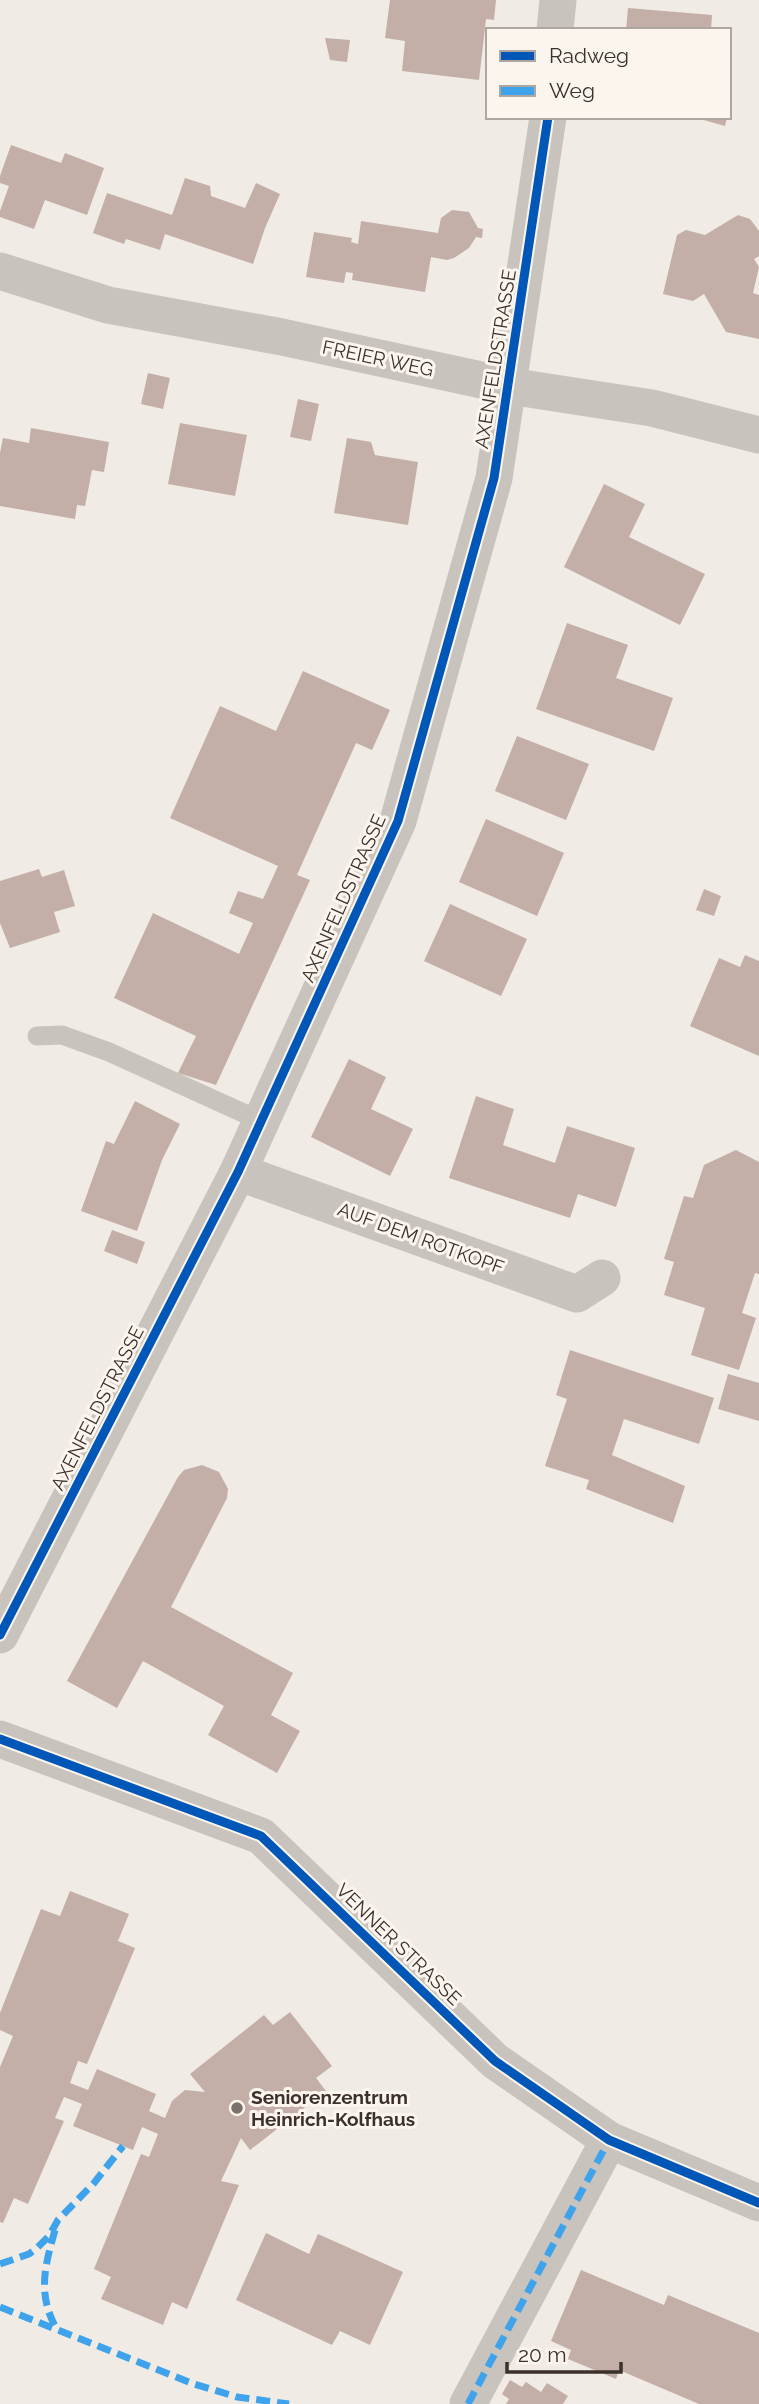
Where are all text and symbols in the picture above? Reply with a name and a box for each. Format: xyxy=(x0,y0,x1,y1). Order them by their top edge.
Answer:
legend xyxy=(486,28,731,119)
text: Radweg xyxy=(549,43,629,68)
text: Weg xyxy=(549,78,595,103)
street label: AXENFELDSTRASSE xyxy=(470,268,520,450)
street label: FREIER WEG xyxy=(321,336,435,380)
street label: AXENFELDSTRASSE xyxy=(296,811,390,985)
street label: AUF DEM ROTKOPF xyxy=(335,1198,507,1278)
street label: AXENFELDSTRASSE xyxy=(46,1322,148,1494)
street label: VENNER STRASSE xyxy=(332,1879,466,2009)
place label: Seniorenzentrum Heinrich-Kolfhaus xyxy=(251,2086,415,2130)
marker: Seniorenzentrum Heinrich-Kolfhaus xyxy=(229,2100,245,2116)
scale bar xyxy=(507,2330,621,2374)
text: 20 m xyxy=(518,2342,566,2367)

